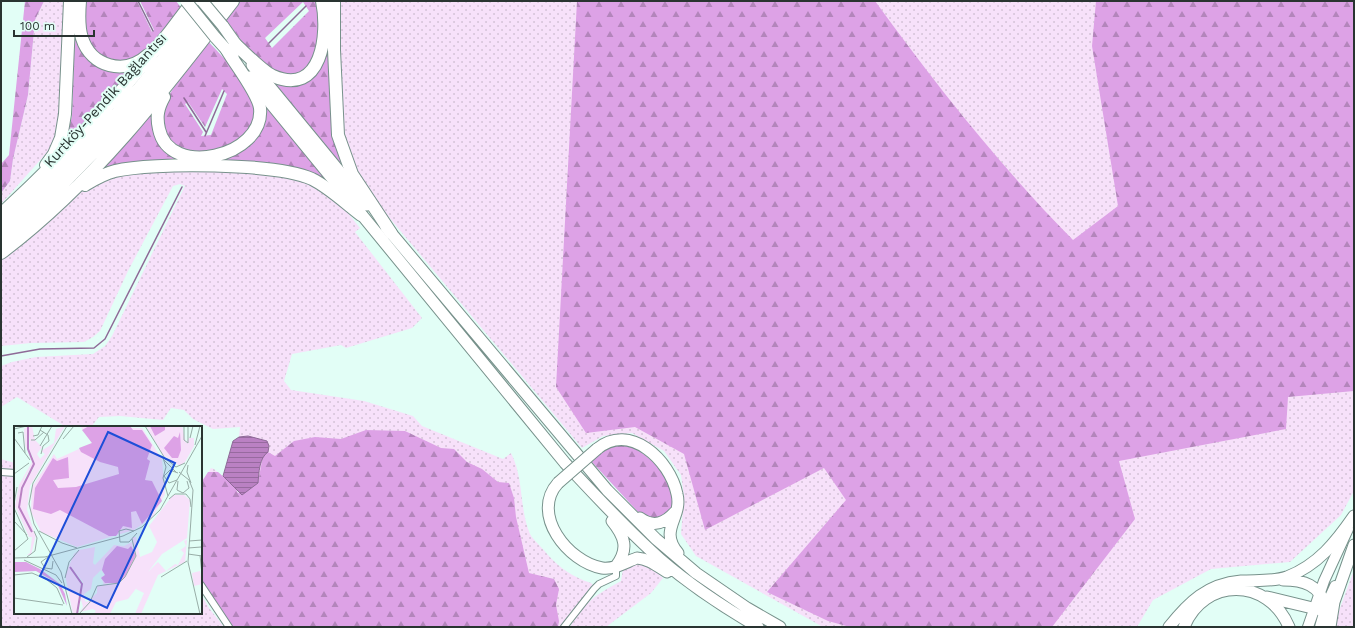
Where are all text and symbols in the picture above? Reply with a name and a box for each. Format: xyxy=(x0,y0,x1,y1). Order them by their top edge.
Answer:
scale bar xyxy=(14,12,94,38)
text: 100 m xyxy=(20,19,55,33)
street label: Kurtköy-Pendik Bağlantısı xyxy=(41,30,169,170)
inset map xyxy=(14,426,202,614)

